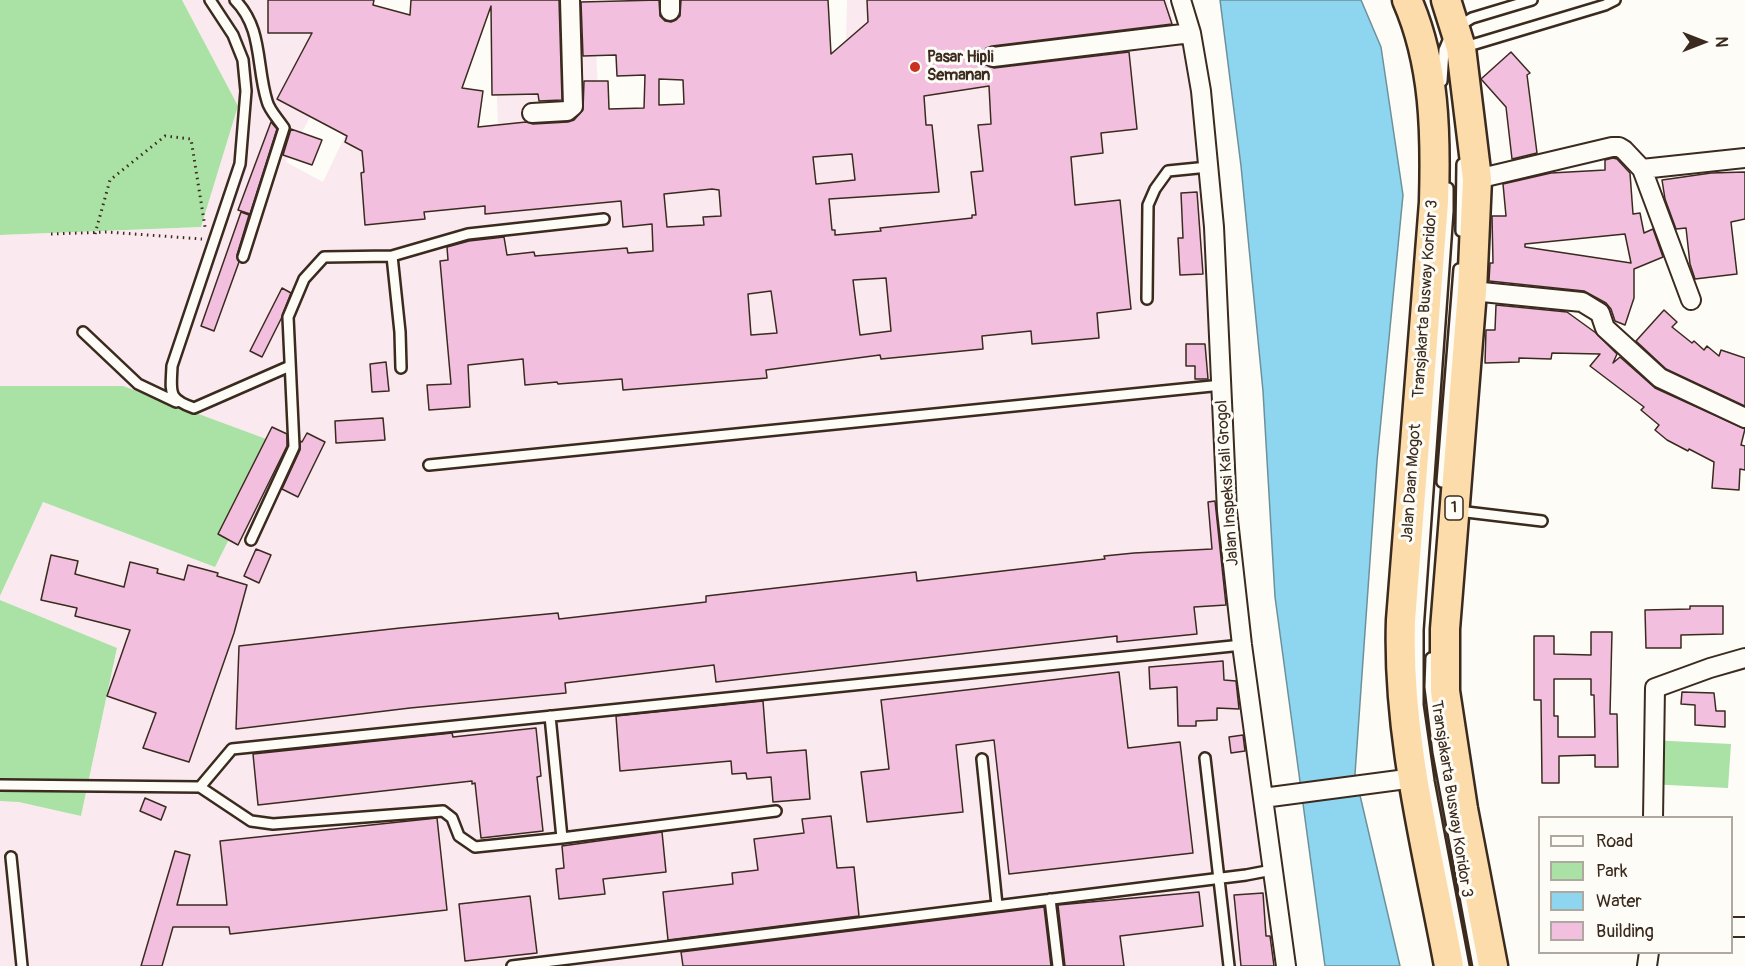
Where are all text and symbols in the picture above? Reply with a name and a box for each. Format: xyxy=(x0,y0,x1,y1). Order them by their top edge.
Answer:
north arrow xyxy=(1673,12,1733,72)
text: N xyxy=(1711,37,1731,47)
place label: Pasar Hipli Semanan xyxy=(927,48,994,86)
marker: Pasar Hipli Semanan xyxy=(908,60,922,74)
street label: Transjakarta Busway Koridor 3 xyxy=(1409,199,1443,399)
street label: Jalan Inspeksi Kali Grogol xyxy=(1213,399,1243,567)
street label: Jalan Daan Mogot xyxy=(1398,423,1426,543)
road number: 1 xyxy=(1445,496,1463,520)
street label: Transjakarta Busway Koridor 3 xyxy=(1426,699,1476,899)
legend xyxy=(1538,816,1733,954)
text: Road xyxy=(1596,830,1633,853)
text: Park xyxy=(1596,860,1628,883)
text: Water xyxy=(1596,890,1642,913)
text: Building xyxy=(1596,920,1654,943)

